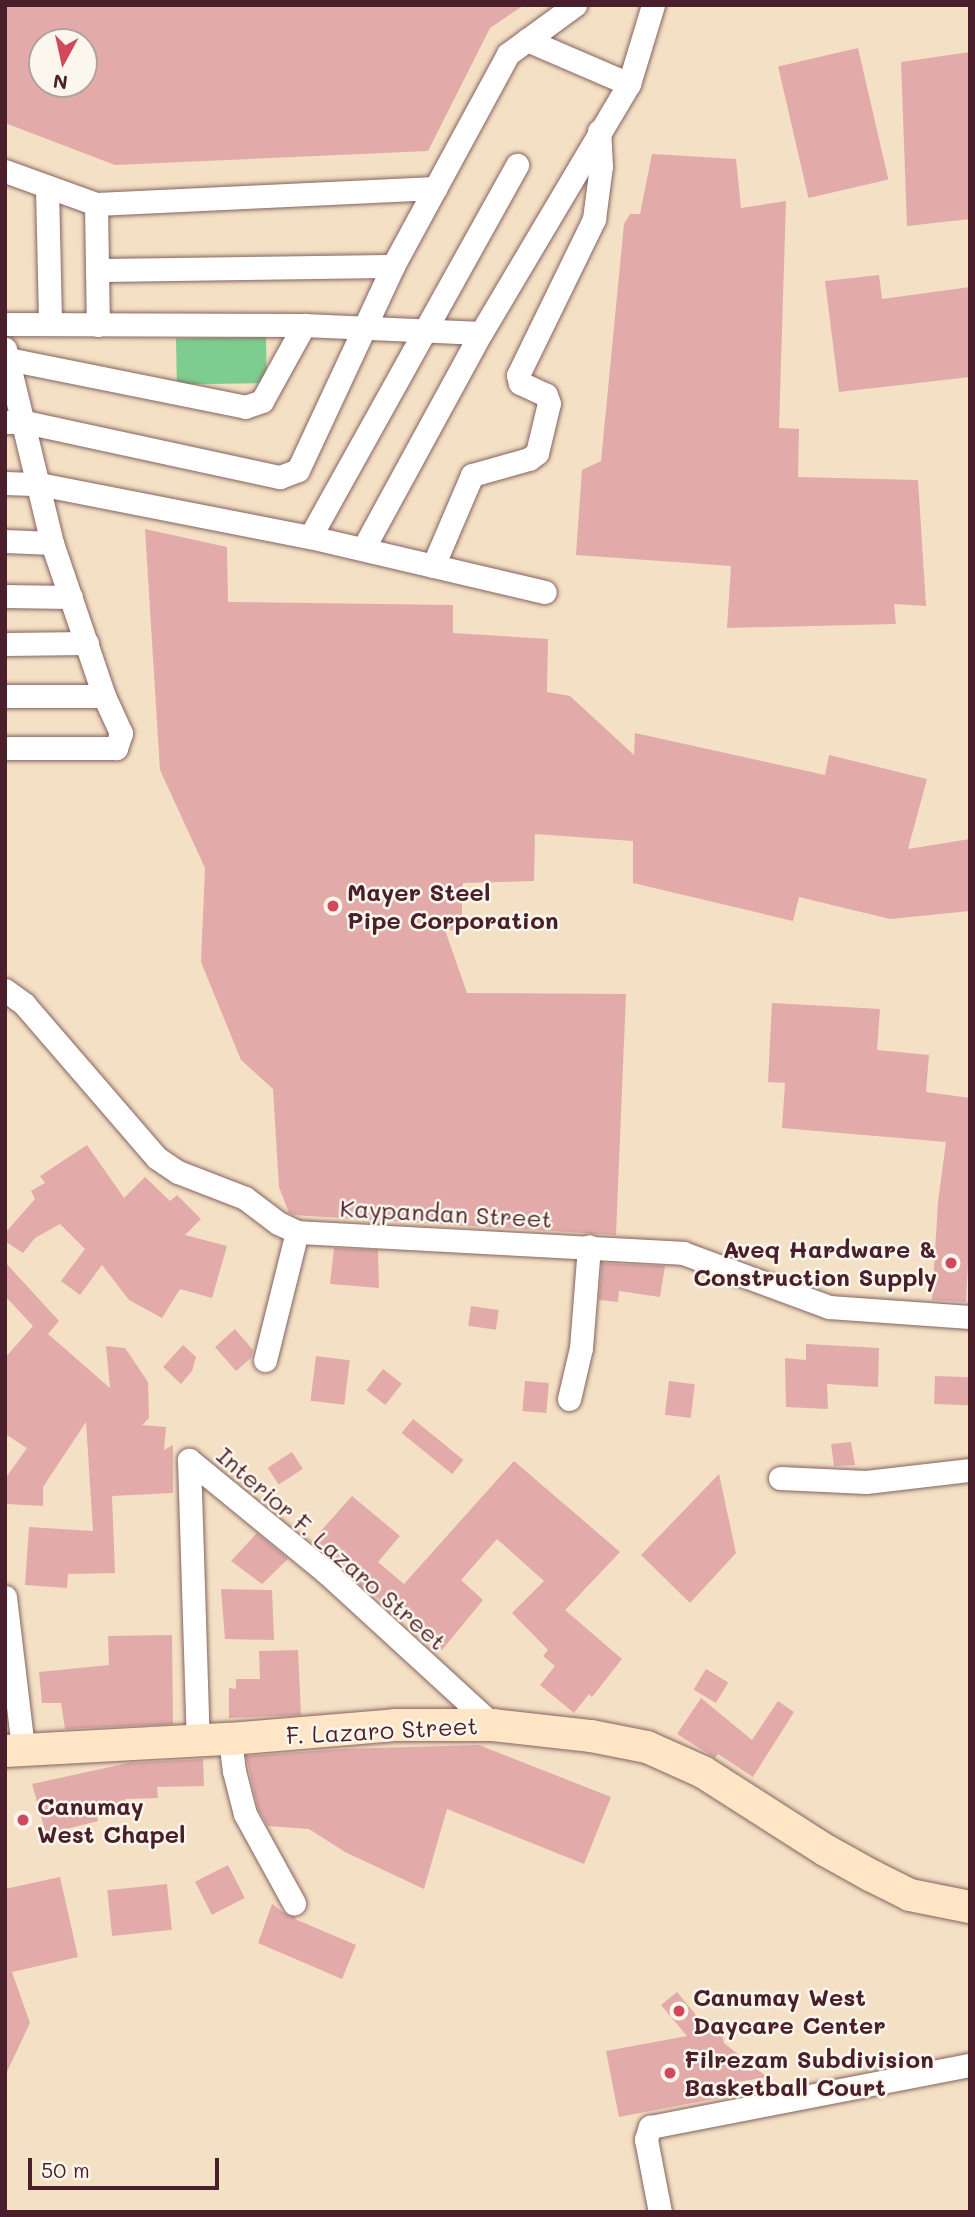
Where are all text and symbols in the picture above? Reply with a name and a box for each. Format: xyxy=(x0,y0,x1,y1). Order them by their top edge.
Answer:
north arrow xyxy=(28,28,98,98)
text: N xyxy=(51,69,69,96)
place label: Mayer Steel Pipe Corporation xyxy=(347,878,558,934)
marker: Mayer Steel Pipe Corporation xyxy=(325,898,341,914)
street label: Kaypandan Street xyxy=(339,1193,553,1233)
place label: Aveq Hardware & Construction Supply xyxy=(693,1235,937,1291)
marker: Aveq Hardware & Construction Supply xyxy=(943,1255,959,1271)
street label: Interior F. Lazaro Street xyxy=(211,1440,453,1656)
street label: F. Lazaro Street xyxy=(285,1711,479,1749)
place label: Canumay West Chapel xyxy=(37,1792,186,1848)
marker: Canumay West Chapel xyxy=(15,1812,31,1828)
place label: Canumay West Daycare Center xyxy=(693,1983,886,2039)
marker: Canumay West Daycare Center xyxy=(671,2003,687,2019)
place label: Filrezam Subdivision Basketball Court xyxy=(684,2045,934,2101)
marker: Filrezam Subdivision Basketball Court xyxy=(662,2065,678,2081)
scale bar xyxy=(32,2144,222,2188)
text: 50 m xyxy=(41,2156,90,2183)

